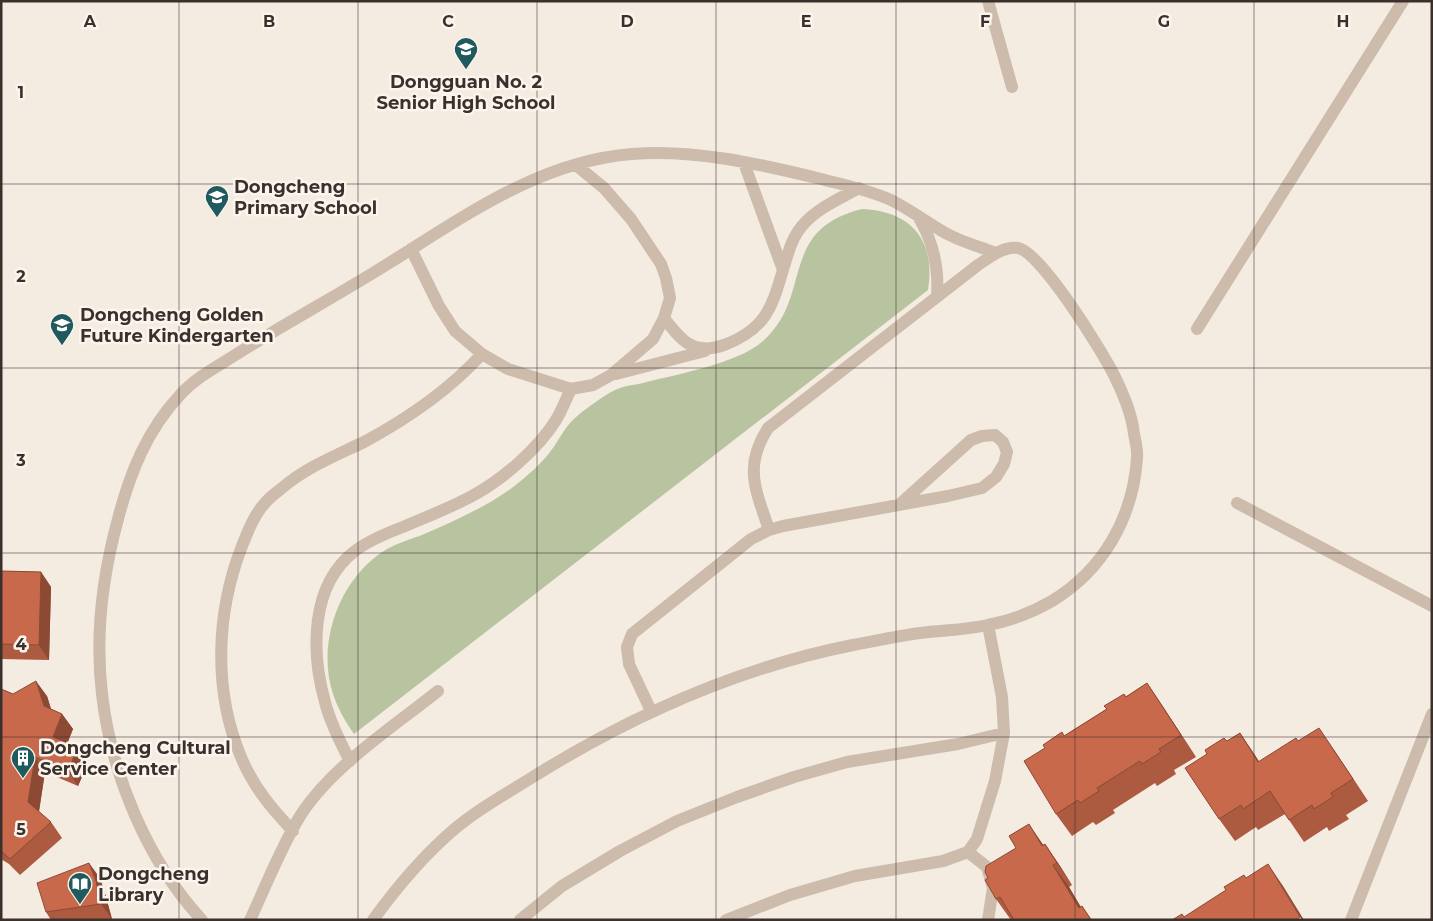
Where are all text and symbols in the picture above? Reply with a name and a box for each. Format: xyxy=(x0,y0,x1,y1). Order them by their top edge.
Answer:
text: A xyxy=(83,12,97,31)
text: B xyxy=(263,12,275,31)
text: C xyxy=(442,12,454,31)
text: D xyxy=(620,12,634,31)
text: E xyxy=(801,12,811,31)
text: F xyxy=(980,12,990,31)
text: G xyxy=(1158,12,1170,31)
text: H xyxy=(1337,12,1349,31)
school or university icon: Dongguan No. 2 Senior High School xyxy=(453,36,479,70)
place label: Dongguan No. 2 Senior High School xyxy=(377,71,556,114)
text: 1 xyxy=(18,83,24,102)
place label: Dongcheng Primary School xyxy=(234,176,377,219)
school or university icon: Dongcheng Primary School xyxy=(204,184,230,218)
text: 2 xyxy=(16,267,26,286)
place label: Dongcheng Golden Future Kindergarten xyxy=(80,304,274,347)
school or university icon: Dongcheng Golden Future Kindergarten xyxy=(49,312,75,346)
text: 3 xyxy=(15,451,26,470)
text: 4 xyxy=(15,635,27,654)
place label: Dongcheng Cultural Service Center xyxy=(40,737,231,780)
building icon: Dongcheng Cultural Service Center xyxy=(10,745,36,779)
text: 5 xyxy=(16,820,26,839)
place label: Dongcheng Library xyxy=(98,863,209,906)
library icon: Dongcheng Library xyxy=(67,871,93,905)

